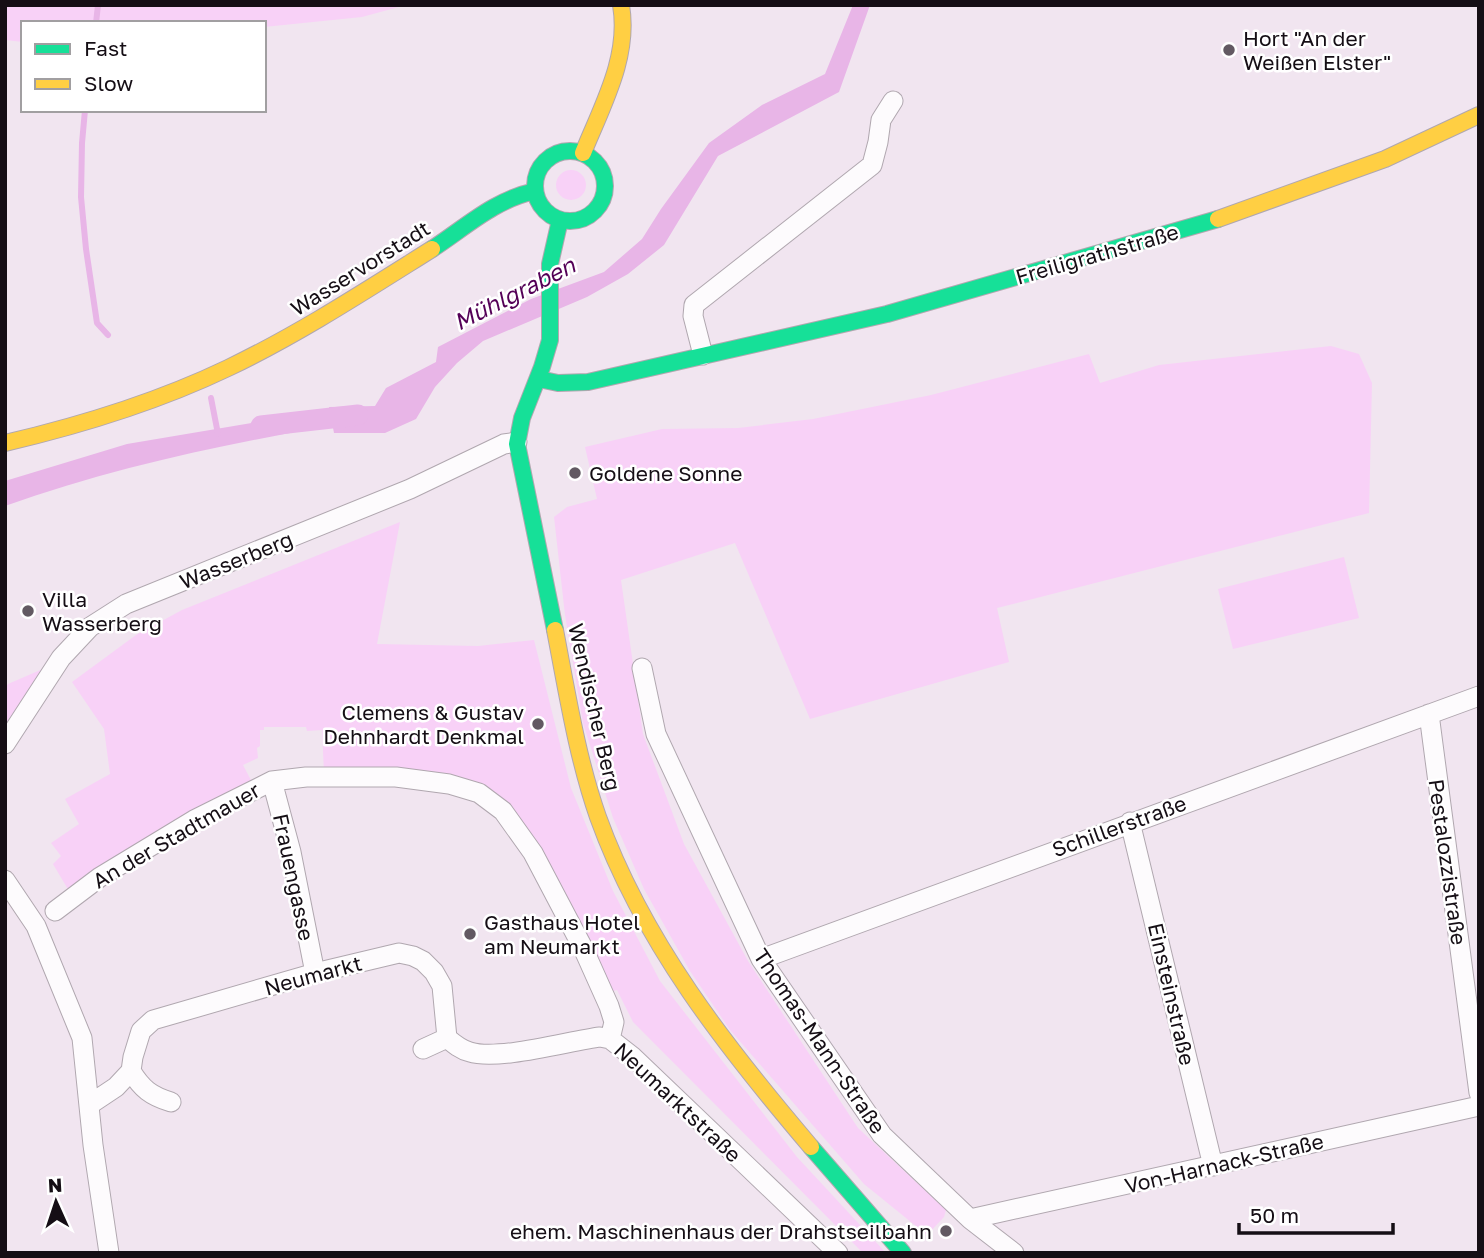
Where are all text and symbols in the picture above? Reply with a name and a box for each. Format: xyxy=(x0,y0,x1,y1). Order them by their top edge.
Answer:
legend xyxy=(21,21,266,112)
place label: Hort "An der Weißen Elster" xyxy=(1243,25,1391,75)
text: Fast xyxy=(84,35,127,61)
marker: Hort "An der Weißen Elster" xyxy=(1221,42,1237,58)
text: Slow xyxy=(84,70,133,96)
street label: Wasservorstadt xyxy=(286,215,434,321)
street label: Freiligrathstraße xyxy=(1013,218,1181,290)
water label: Mühlgraben xyxy=(449,250,580,336)
place label: Goldene Sonne xyxy=(589,460,742,486)
marker: Goldene Sonne xyxy=(567,465,583,481)
street label: Wasserberg xyxy=(176,526,296,594)
place label: Villa Wasserberg xyxy=(42,586,162,636)
marker: Villa Wasserberg xyxy=(20,603,36,619)
street label: Wendischer Berg xyxy=(563,621,627,793)
place label: Clemens & Gustav Dehnhardt Denkmal xyxy=(323,699,524,749)
marker: Clemens & Gustav Dehnhardt Denkmal xyxy=(530,716,546,732)
street label: An der Stadtmauer xyxy=(88,777,264,893)
street label: Pestalozzistraße xyxy=(1423,777,1473,947)
street label: Schillerstraße xyxy=(1048,790,1190,862)
street label: Frauengasse xyxy=(268,811,320,943)
place label: Gasthaus Hotel am Neumarkt xyxy=(484,909,640,959)
street label: Einsteinstraße xyxy=(1143,920,1201,1068)
marker: Gasthaus Hotel am Neumarkt xyxy=(462,926,478,942)
street label: Thomas-Mann-Straße xyxy=(748,944,892,1138)
street label: Neumarkt xyxy=(261,949,365,1001)
street label: Neumarktstraße xyxy=(609,1037,747,1167)
street label: Von-Harnack-Straße xyxy=(1122,1127,1326,1199)
north arrow xyxy=(21,1167,91,1237)
text: N xyxy=(47,1173,63,1196)
scale bar xyxy=(1239,1192,1393,1236)
text: 50 m xyxy=(1250,1202,1299,1228)
place label: ehem. Maschinenhaus der Drahstseilbahn xyxy=(510,1218,932,1244)
marker: ehem. Maschinenhaus der Drahstseilbahn xyxy=(938,1223,954,1239)

